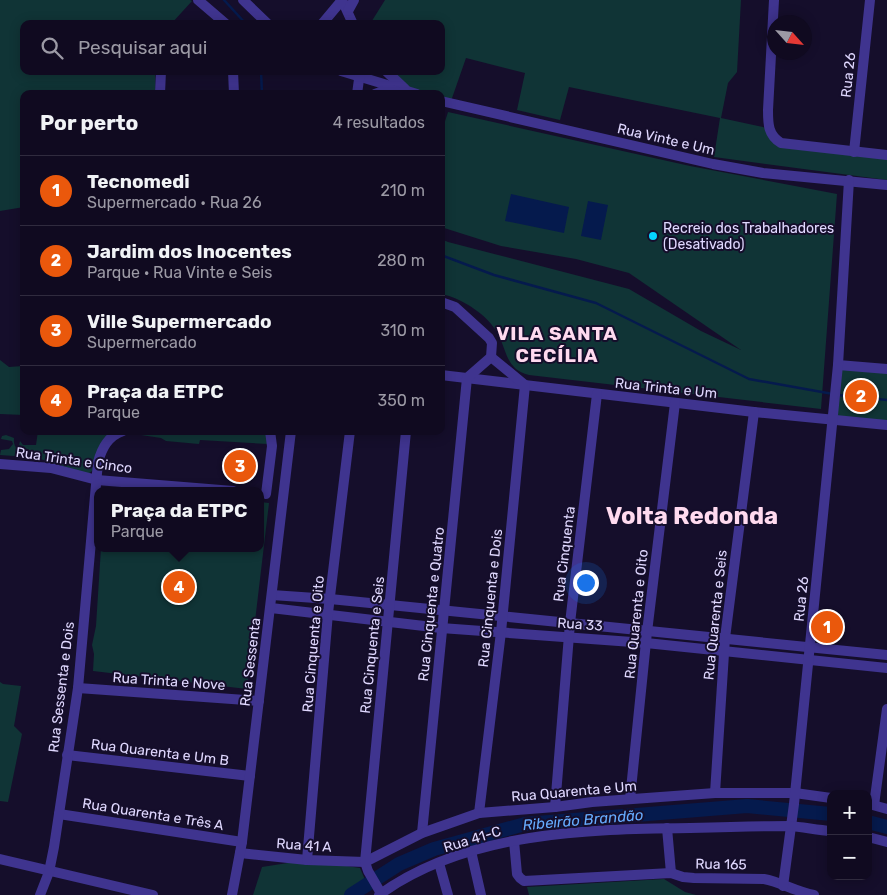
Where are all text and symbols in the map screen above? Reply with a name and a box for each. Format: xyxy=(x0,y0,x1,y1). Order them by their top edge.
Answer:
north arrow xyxy=(767,15,812,60)
search box xyxy=(20,20,445,75)
icon: search xyxy=(38,34,66,62)
text: Pesquisar aqui xyxy=(78,36,207,59)
street label: Rua 26 xyxy=(838,52,859,99)
text: Por perto xyxy=(40,110,138,135)
text: 4 resultados xyxy=(333,113,425,132)
street label: Rua Vinte e Um xyxy=(615,120,716,159)
text: Tecnomedi xyxy=(87,170,190,193)
text: 1 xyxy=(52,181,60,200)
text: 210 m xyxy=(380,181,425,200)
text: Supermercado · Rua 26 xyxy=(87,193,262,212)
place label: Recreio dos Trabalhadores (Desativado) xyxy=(663,220,834,253)
marker: Recreio dos Trabalhadores (Desativado) xyxy=(647,230,659,242)
text: Jardim dos Inocentes xyxy=(87,240,292,263)
text: 2 xyxy=(51,251,61,270)
text: 280 m xyxy=(377,251,425,270)
text: Parque · Rua Vinte e Seis xyxy=(87,263,272,282)
text: Ville Supermercado xyxy=(87,310,272,333)
text: 3 xyxy=(51,321,61,340)
text: 310 m xyxy=(381,321,425,340)
district label: VILA SANTA CECÍLIA xyxy=(496,322,618,367)
text: Supermercado xyxy=(87,333,197,352)
street label: Rua Trinta e Um xyxy=(614,375,718,402)
pin: 2 xyxy=(845,377,877,415)
text: Praça da ETPC xyxy=(87,380,224,403)
text: 4 xyxy=(51,391,61,410)
text: 350 m xyxy=(378,391,425,410)
text: Parque xyxy=(87,403,140,422)
street label: Rua Trinta e Cinco xyxy=(15,444,133,477)
pin: 3 xyxy=(224,447,256,485)
popup xyxy=(94,487,264,552)
text: Praça da ETPC xyxy=(111,499,247,522)
district label: Volta Redonda xyxy=(606,502,778,530)
street label: Rua Cinquenta xyxy=(550,505,579,603)
text: Parque xyxy=(111,522,164,541)
street label: Rua Cinquenta e Quatro xyxy=(415,526,448,682)
street label: Rua Cinquenta e Dois xyxy=(475,528,506,668)
street label: Rua Quarenta e Oito xyxy=(621,548,652,680)
street label: Rua Quarenta e Seis xyxy=(700,549,731,681)
pin: 4 xyxy=(163,568,195,606)
your location xyxy=(573,570,599,596)
street label: Rua Cinquenta e Oito xyxy=(299,575,328,713)
street label: Rua Cinquenta e Seis xyxy=(357,576,388,715)
street label: Rua 26 xyxy=(791,576,812,623)
pin: 1 xyxy=(811,608,843,646)
street label: Rua 33 xyxy=(557,614,603,635)
street label: Rua Sessenta xyxy=(237,617,264,707)
street label: Rua Sessenta e Dois xyxy=(45,621,78,754)
street label: Rua Trinta e Nove xyxy=(112,669,226,694)
street label: Rua Quarenta e Um B xyxy=(90,736,230,769)
street label: Rua Quarenta e Um xyxy=(511,778,638,805)
map controls xyxy=(827,790,872,880)
button: + xyxy=(827,790,872,835)
street label: Rua Quarenta e Três A xyxy=(81,795,225,834)
water label: Ribeirão Brandão xyxy=(522,806,645,834)
street label: Rua 41-C xyxy=(441,823,503,856)
street label: Rua 41 A xyxy=(276,835,333,856)
button: − xyxy=(827,835,872,880)
street label: Rua 165 xyxy=(695,856,747,873)

